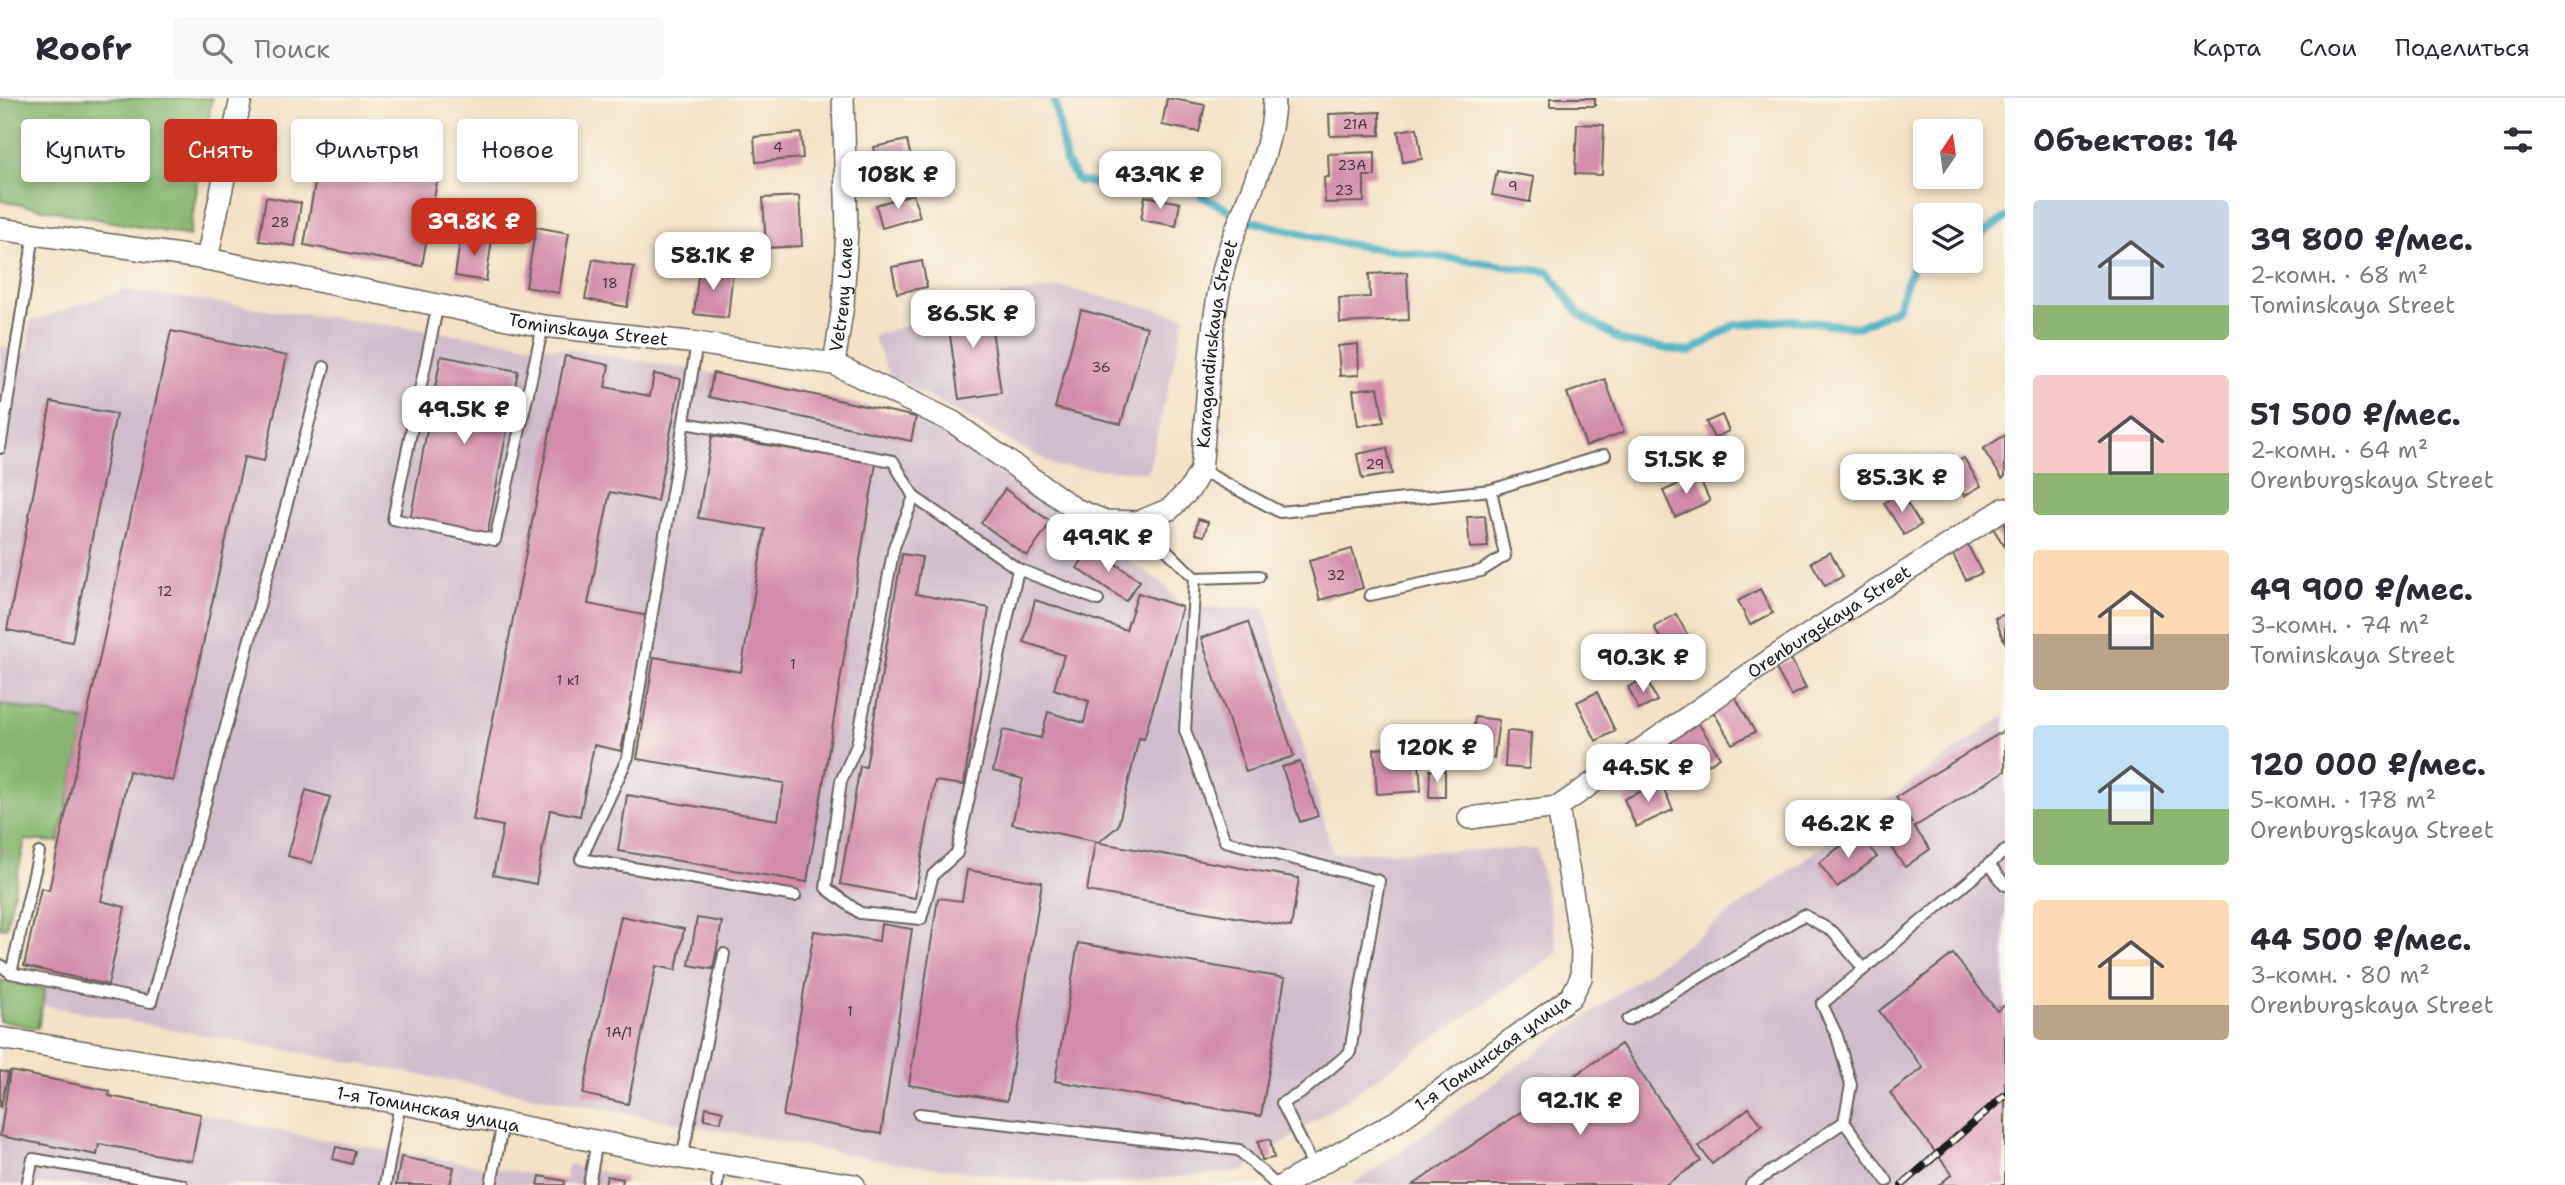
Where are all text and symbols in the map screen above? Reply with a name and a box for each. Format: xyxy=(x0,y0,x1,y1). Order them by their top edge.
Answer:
search box xyxy=(174,17,664,80)
text: Roofr xyxy=(35,26,132,71)
icon: search xyxy=(198,29,236,67)
text: Поиск xyxy=(254,31,330,66)
text: Карта xyxy=(2193,32,2261,64)
text: Слои xyxy=(2299,32,2357,64)
text: Поделиться xyxy=(2395,32,2530,64)
house number: 21А xyxy=(1342,115,1368,133)
chip: Купить xyxy=(21,119,150,182)
chip: Снять xyxy=(164,119,277,182)
chip: Фильтры xyxy=(291,119,443,182)
chip: Новое xyxy=(457,119,578,182)
north arrow xyxy=(1913,119,1983,189)
map controls xyxy=(1913,119,1983,273)
text: Объектов: 14 xyxy=(2033,120,2238,161)
icon: filters xyxy=(2499,121,2537,159)
house number: 4 xyxy=(773,138,783,156)
pin: 108K ₽ xyxy=(841,152,955,211)
pin: 43.9K ₽ xyxy=(1095,152,1225,211)
house number: 23А xyxy=(1337,156,1367,174)
text: 108K ₽ xyxy=(857,159,939,189)
text: 43.9K ₽ xyxy=(1115,159,1205,189)
house number: 9 xyxy=(1508,177,1518,195)
house number: 23 xyxy=(1335,181,1353,199)
pin: 39.8K ₽ xyxy=(409,198,539,258)
button: layers xyxy=(1913,203,1983,273)
text: 39.8K ₽ xyxy=(427,206,521,236)
house number: 28 xyxy=(270,213,290,231)
text: 39 800 ₽/мес. xyxy=(2250,219,2473,260)
icon: home xyxy=(2089,228,2173,312)
pin: 58.1K ₽ xyxy=(648,232,778,292)
street label: Vetreny Lane xyxy=(824,236,859,354)
street label: Karagandinskaya Street xyxy=(1191,236,1244,449)
text: 58.1K ₽ xyxy=(671,240,755,270)
text: 2-комн. · 68 m² xyxy=(2250,260,2428,290)
house number: 18 xyxy=(602,274,618,292)
pin: 86.5K ₽ xyxy=(908,290,1038,350)
text: Tominskaya Street xyxy=(2250,290,2455,320)
text: 86.5K ₽ xyxy=(927,298,1019,328)
street label: Tominskaya Street xyxy=(506,307,669,352)
house number: 36 xyxy=(1091,358,1111,376)
pin: 49.5K ₽ xyxy=(399,386,529,446)
text: 49.5K ₽ xyxy=(418,394,510,424)
text: 51 500 ₽/мес. xyxy=(2250,394,2461,435)
icon: home xyxy=(2089,403,2173,487)
text: 2-комн. · 64 m² xyxy=(2250,435,2428,465)
pin: 51.5K ₽ xyxy=(1621,436,1751,496)
text: 51.5K ₽ xyxy=(1644,444,1728,474)
pin: 85.3K ₽ xyxy=(1837,454,1967,514)
house number: 29 xyxy=(1366,455,1384,473)
text: 85.3K ₽ xyxy=(1856,462,1948,492)
text: Orenburgskaya Street xyxy=(2250,465,2494,495)
pin: 49.9K ₽ xyxy=(1043,514,1173,574)
text: 49.9K ₽ xyxy=(1063,522,1153,552)
street label: Orenburgskaya Street xyxy=(1742,560,1916,684)
house number: 32 xyxy=(1327,566,1345,584)
text: 49 900 ₽/мес. xyxy=(2250,569,2473,610)
icon: home xyxy=(2089,578,2173,662)
house number: 12 xyxy=(158,582,172,600)
text: 3-комн. · 74 m² xyxy=(2250,610,2429,640)
pin: 90.3K ₽ xyxy=(1578,634,1708,694)
text: Tominskaya Street xyxy=(2250,640,2455,670)
text: 90.3K ₽ xyxy=(1597,642,1689,672)
house number: 1 xyxy=(790,655,796,673)
house number: 1 к1 xyxy=(556,671,580,689)
pin: 120K ₽ xyxy=(1380,724,1494,784)
text: 120K ₽ xyxy=(1396,732,1478,762)
pin: 44.5K ₽ xyxy=(1583,744,1713,804)
text: 120 000 ₽/мес. xyxy=(2250,744,2486,785)
text: 44.5K ₽ xyxy=(1602,752,1694,782)
icon: home xyxy=(2089,753,2173,837)
text: 5-комн. · 178 m² xyxy=(2250,785,2436,815)
pin: 46.2K ₽ xyxy=(1783,800,1913,860)
text: 46.2K ₽ xyxy=(1801,808,1895,838)
text: Orenburgskaya Street xyxy=(2250,815,2494,845)
text: 44 500 ₽/мес. xyxy=(2250,919,2472,960)
icon: home xyxy=(2089,928,2173,1012)
text: 3-комн. · 80 m² xyxy=(2250,960,2430,990)
street label: 1-я Томинская улица xyxy=(1410,989,1575,1117)
text: Orenburgskaya Street xyxy=(2250,990,2494,1020)
house number: 1 xyxy=(847,1002,853,1020)
house number: 1А/1 xyxy=(606,1023,632,1041)
pin: 92.1K ₽ xyxy=(1515,1077,1645,1137)
street label: 1-я Томинская улица xyxy=(335,1081,522,1138)
text: 92.1K ₽ xyxy=(1537,1085,1623,1115)

